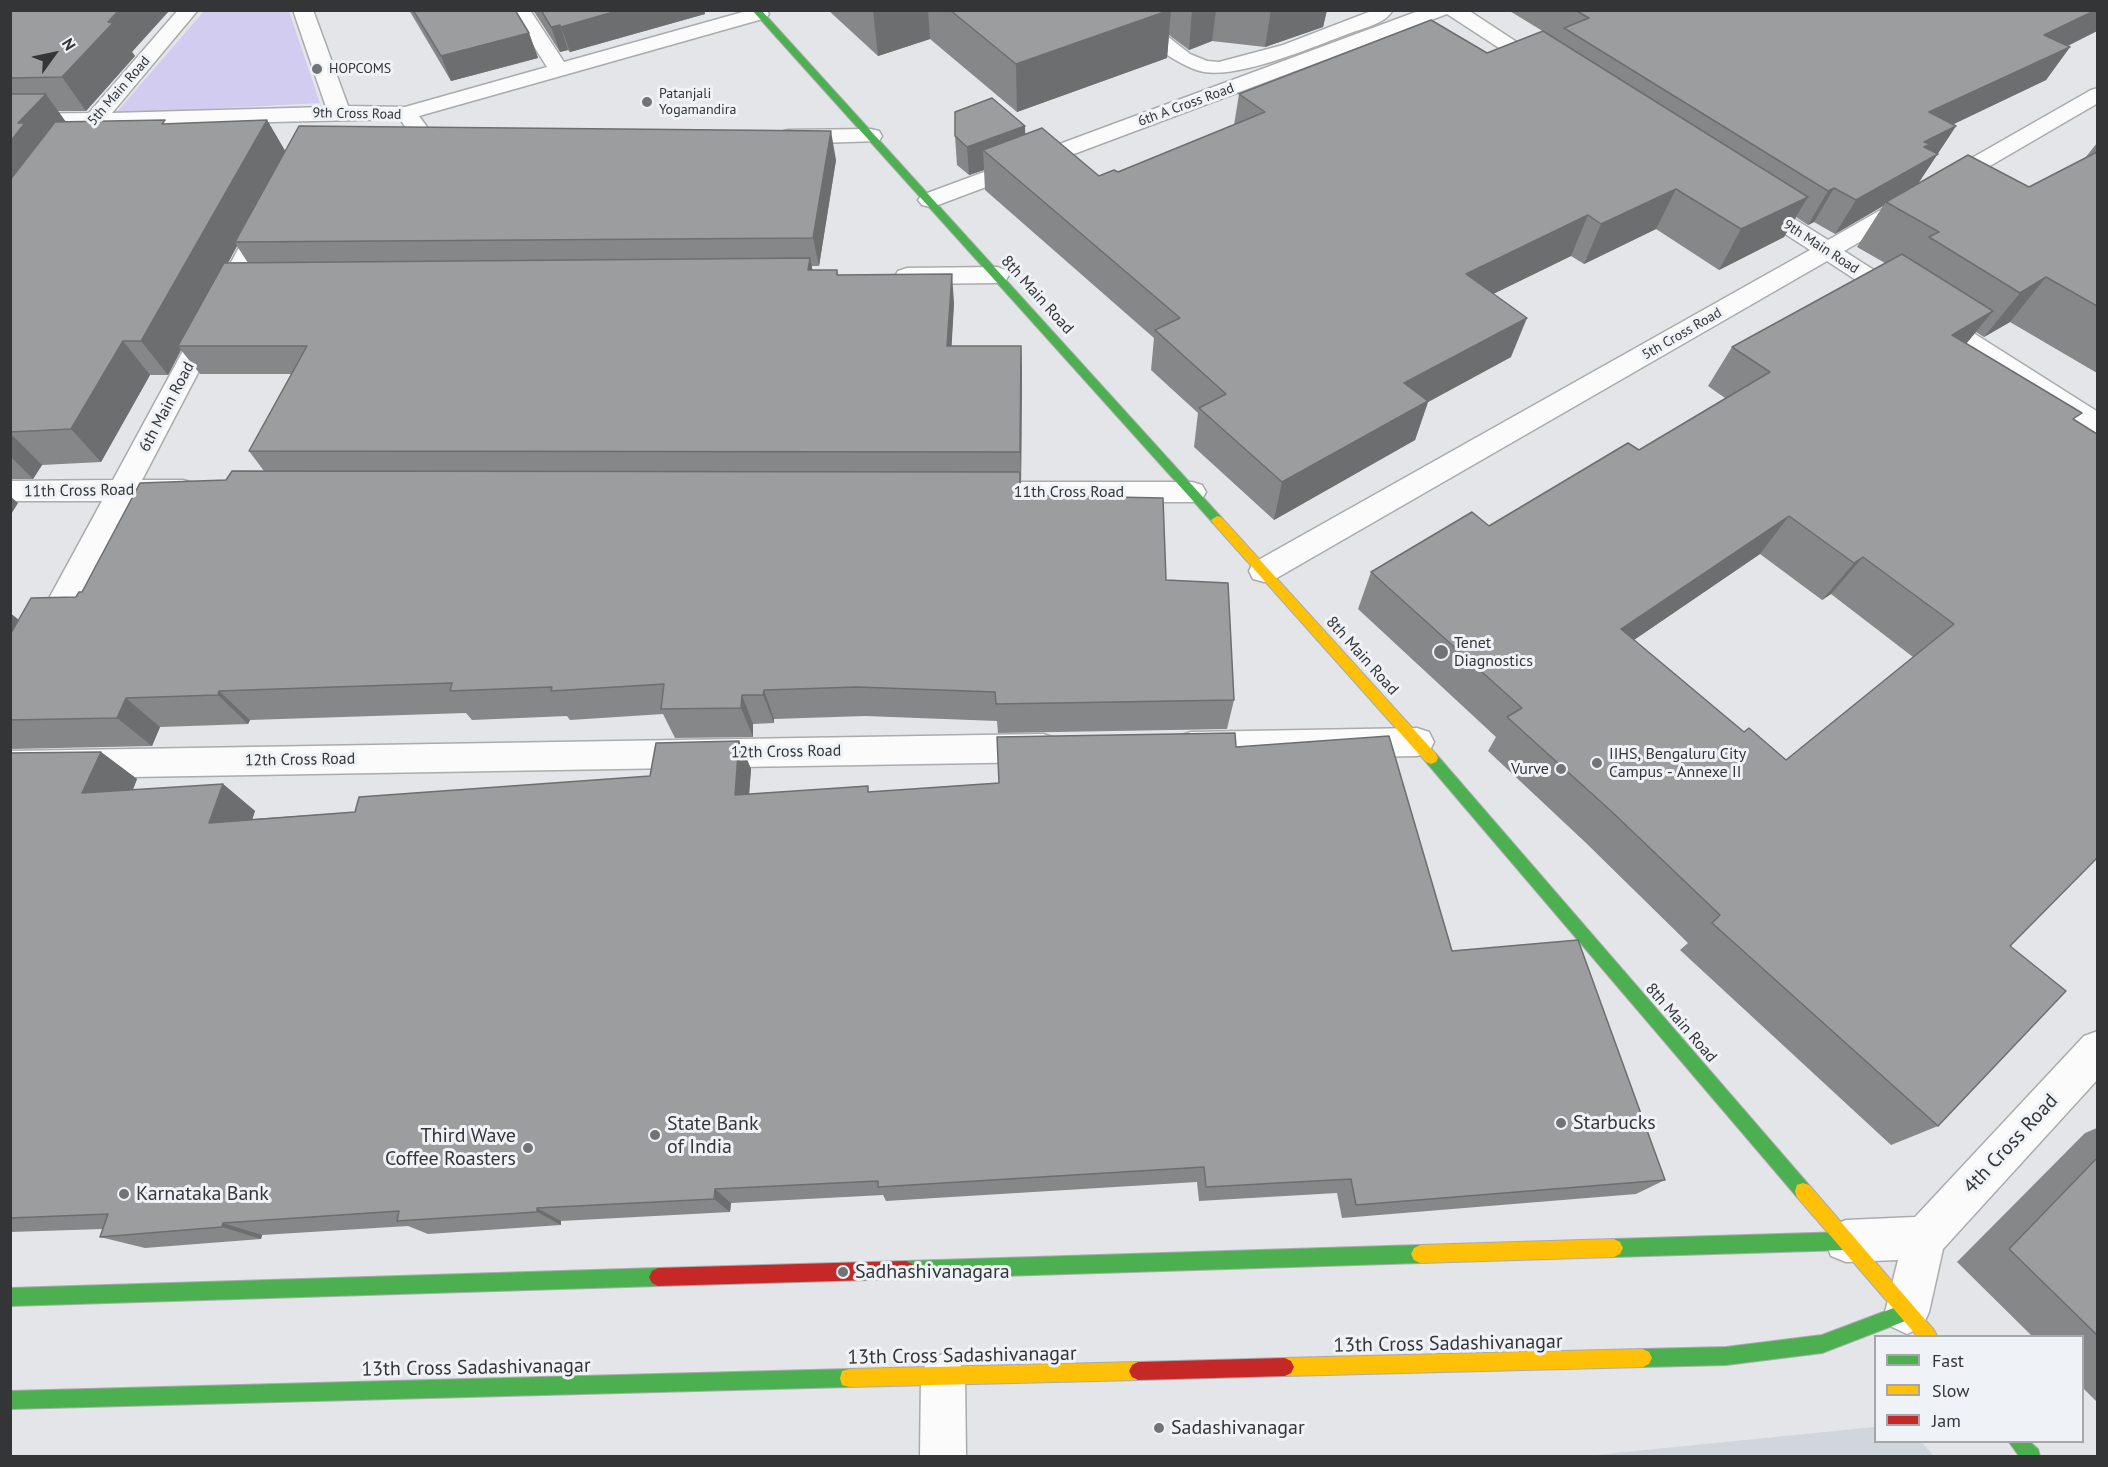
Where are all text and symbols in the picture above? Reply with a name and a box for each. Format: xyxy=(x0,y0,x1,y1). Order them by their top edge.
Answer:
north arrow xyxy=(24,24,84,84)
text: N xyxy=(58,34,80,54)
street label: 5th Main Road xyxy=(84,53,154,129)
place label: HOPCOMS xyxy=(329,61,391,77)
marker: HOPCOMS xyxy=(310,62,324,76)
street label: 6th A Cross Road xyxy=(1136,80,1236,130)
place label: Patanjali Yogamandira xyxy=(659,86,737,118)
marker: Patanjali Yogamandira xyxy=(640,95,654,109)
street label: 9th Cross Road xyxy=(312,105,402,123)
street label: 9th Main Road xyxy=(1780,216,1862,278)
street label: 8th Main Road xyxy=(997,252,1077,338)
street label: 5th Cross Road xyxy=(1639,304,1725,364)
street label: 6th Main Road xyxy=(135,359,199,455)
street label: 11th Cross Road xyxy=(24,480,134,502)
street label: 11th Cross Road xyxy=(1014,482,1124,502)
street label: 8th Main Road xyxy=(1322,613,1402,699)
place label: Tenet Diagnostics xyxy=(1454,633,1533,671)
marker: Tenet Diagnostics xyxy=(1432,643,1450,661)
street label: 12th Cross Road xyxy=(731,741,841,763)
place label: IIHS, Bengaluru City Campus - Annexe II xyxy=(1609,744,1746,782)
street label: 12th Cross Road xyxy=(245,749,355,771)
marker: IIHS, Bengaluru City Campus - Annexe II xyxy=(1590,756,1604,770)
place label: Vurve xyxy=(1511,759,1549,779)
marker: Vurve xyxy=(1554,762,1568,776)
street label: 8th Main Road xyxy=(1641,979,1721,1067)
street label: 4th Cross Road xyxy=(1959,1089,2063,1199)
place label: Starbucks xyxy=(1573,1111,1656,1135)
place label: State Bank of India xyxy=(667,1112,758,1159)
marker: Starbucks xyxy=(1554,1116,1568,1130)
place label: Third Wave Coffee Roasters xyxy=(385,1124,516,1171)
marker: State Bank of India xyxy=(648,1128,662,1142)
marker: Third Wave Coffee Roasters xyxy=(521,1141,535,1155)
place label: Karnataka Bank xyxy=(136,1182,269,1206)
marker: Karnataka Bank xyxy=(117,1187,131,1201)
place label: Sadhashivanagara xyxy=(855,1260,1010,1284)
marker: Sadhashivanagara xyxy=(836,1265,850,1279)
street label: 13th Cross Sadashivanagar xyxy=(1333,1330,1563,1358)
legend xyxy=(1874,1335,2084,1443)
street label: 13th Cross Sadashivanagar xyxy=(847,1342,1077,1370)
text: Fast xyxy=(1932,1349,1964,1372)
street label: 13th Cross Sadashivanagar xyxy=(361,1354,591,1382)
text: Slow xyxy=(1932,1379,1970,1402)
text: Jam xyxy=(1932,1409,1961,1432)
place label: Sadashivanagar xyxy=(1171,1416,1305,1440)
marker: Sadashivanagar xyxy=(1152,1421,1166,1435)

